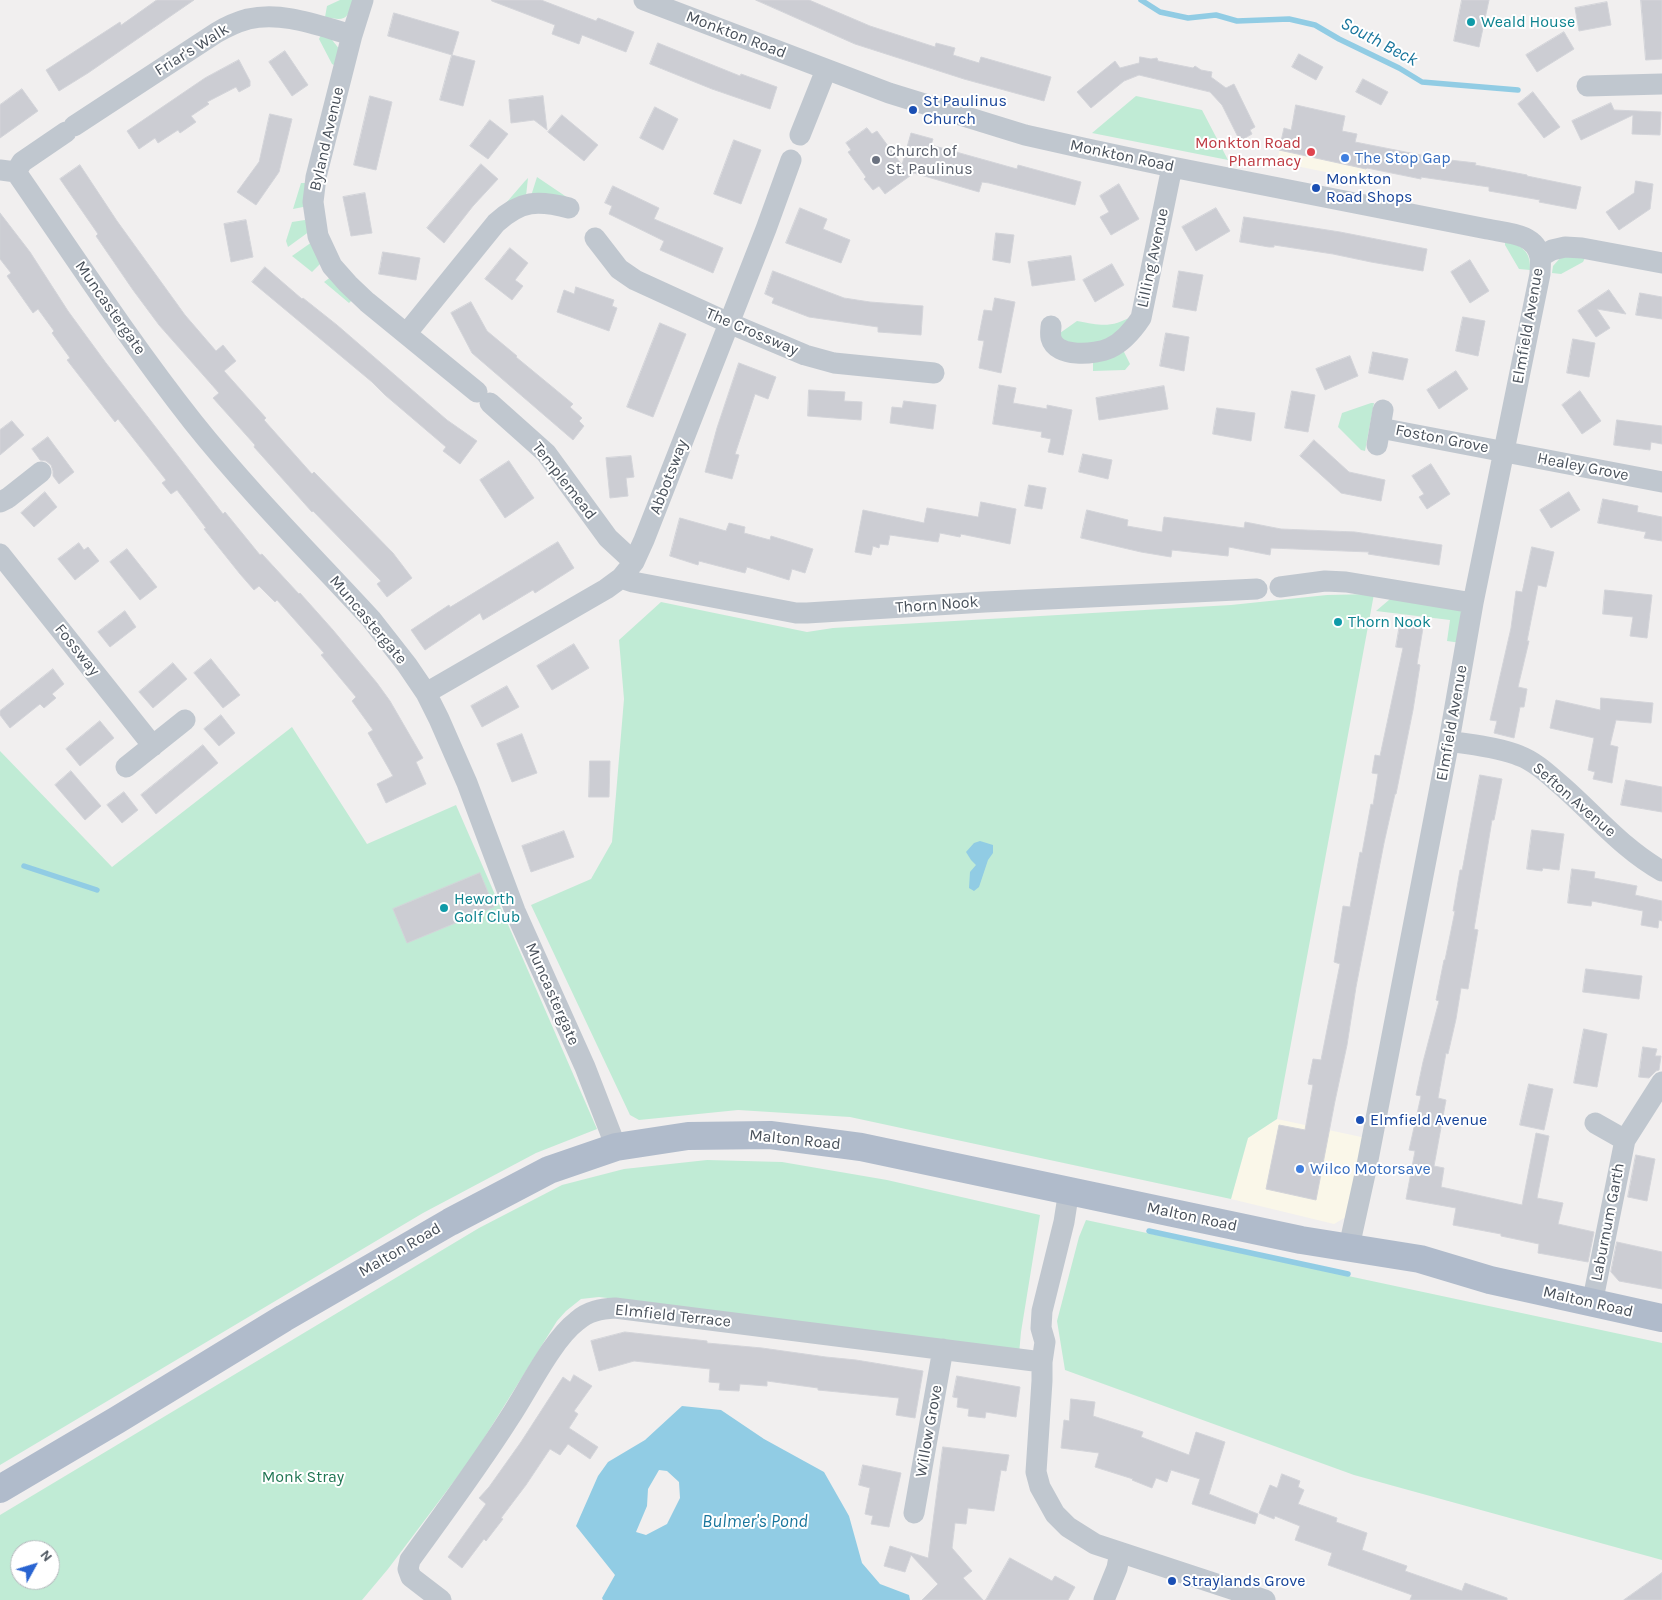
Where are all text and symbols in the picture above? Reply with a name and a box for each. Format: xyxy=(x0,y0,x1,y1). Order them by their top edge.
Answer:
street label: Monkton Road xyxy=(683,7,789,63)
place label: Weald House xyxy=(1481,12,1575,32)
water label: South Beck xyxy=(1337,13,1421,71)
marker: Weald House xyxy=(1465,16,1477,28)
street label: Friar's Walk xyxy=(151,20,233,80)
street label: Byland Avenue xyxy=(306,85,348,193)
place label: St Paulinus Church xyxy=(923,91,1007,129)
marker: St Paulinus Church xyxy=(907,104,919,116)
place label: Monkton Road Pharmacy xyxy=(1195,133,1301,171)
street label: Monkton Road xyxy=(1068,136,1176,176)
place label: Church of St. Paulinus xyxy=(886,141,973,179)
marker: Monkton Road Pharmacy xyxy=(1305,146,1317,158)
place label: The Stop Gap xyxy=(1355,148,1451,168)
marker: The Stop Gap xyxy=(1339,152,1351,164)
marker: Church of St. Paulinus xyxy=(870,154,882,166)
place label: Monkton Road Shops xyxy=(1326,169,1412,207)
marker: Monkton Road Shops xyxy=(1310,182,1322,194)
street label: Lilling Avenue xyxy=(1133,207,1173,309)
street label: Muncastergate xyxy=(71,257,149,359)
street label: Elmfield Avenue xyxy=(1508,267,1548,385)
street label: The Crossway xyxy=(703,304,801,360)
street label: Foston Grove xyxy=(1394,421,1490,457)
street label: Abbotsway xyxy=(646,437,692,517)
street label: Templemead xyxy=(528,438,600,524)
street label: Healey Grove xyxy=(1536,449,1630,485)
street label: Muncastergate xyxy=(325,572,411,668)
street label: Thorn Nook xyxy=(895,593,979,617)
place label: Thorn Nook xyxy=(1348,612,1431,632)
marker: Thorn Nook xyxy=(1332,616,1344,628)
street label: Fossway xyxy=(50,620,104,680)
street label: Elmfield Avenue xyxy=(1432,664,1472,782)
street label: Sefton Avenue xyxy=(1528,759,1620,841)
place label: Heworth Golf Club xyxy=(454,889,520,927)
marker: Heworth Golf Club xyxy=(438,902,450,914)
street label: Muncastergate xyxy=(521,940,583,1048)
place label: Elmfield Avenue xyxy=(1370,1110,1487,1130)
marker: Elmfield Avenue xyxy=(1354,1114,1366,1126)
street label: Malton Road xyxy=(748,1126,842,1154)
place label: Wilco Motorsave xyxy=(1310,1159,1431,1179)
street label: Laburnum Garth xyxy=(1587,1161,1629,1283)
marker: Wilco Motorsave xyxy=(1294,1163,1306,1175)
street label: Malton Road xyxy=(1145,1198,1239,1236)
street label: Malton Road xyxy=(355,1219,445,1281)
street label: Malton Road xyxy=(1541,1282,1635,1322)
street label: Elmfield Terrace xyxy=(614,1300,732,1332)
street label: Willow Grove xyxy=(911,1383,947,1479)
park label: Monk Stray xyxy=(262,1467,344,1487)
water label: Bulmer's Pond xyxy=(702,1511,808,1533)
north arrow xyxy=(10,1540,60,1590)
text: N xyxy=(36,1547,56,1565)
place label: Straylands Grove xyxy=(1182,1571,1305,1591)
marker: Straylands Grove xyxy=(1166,1575,1178,1587)

